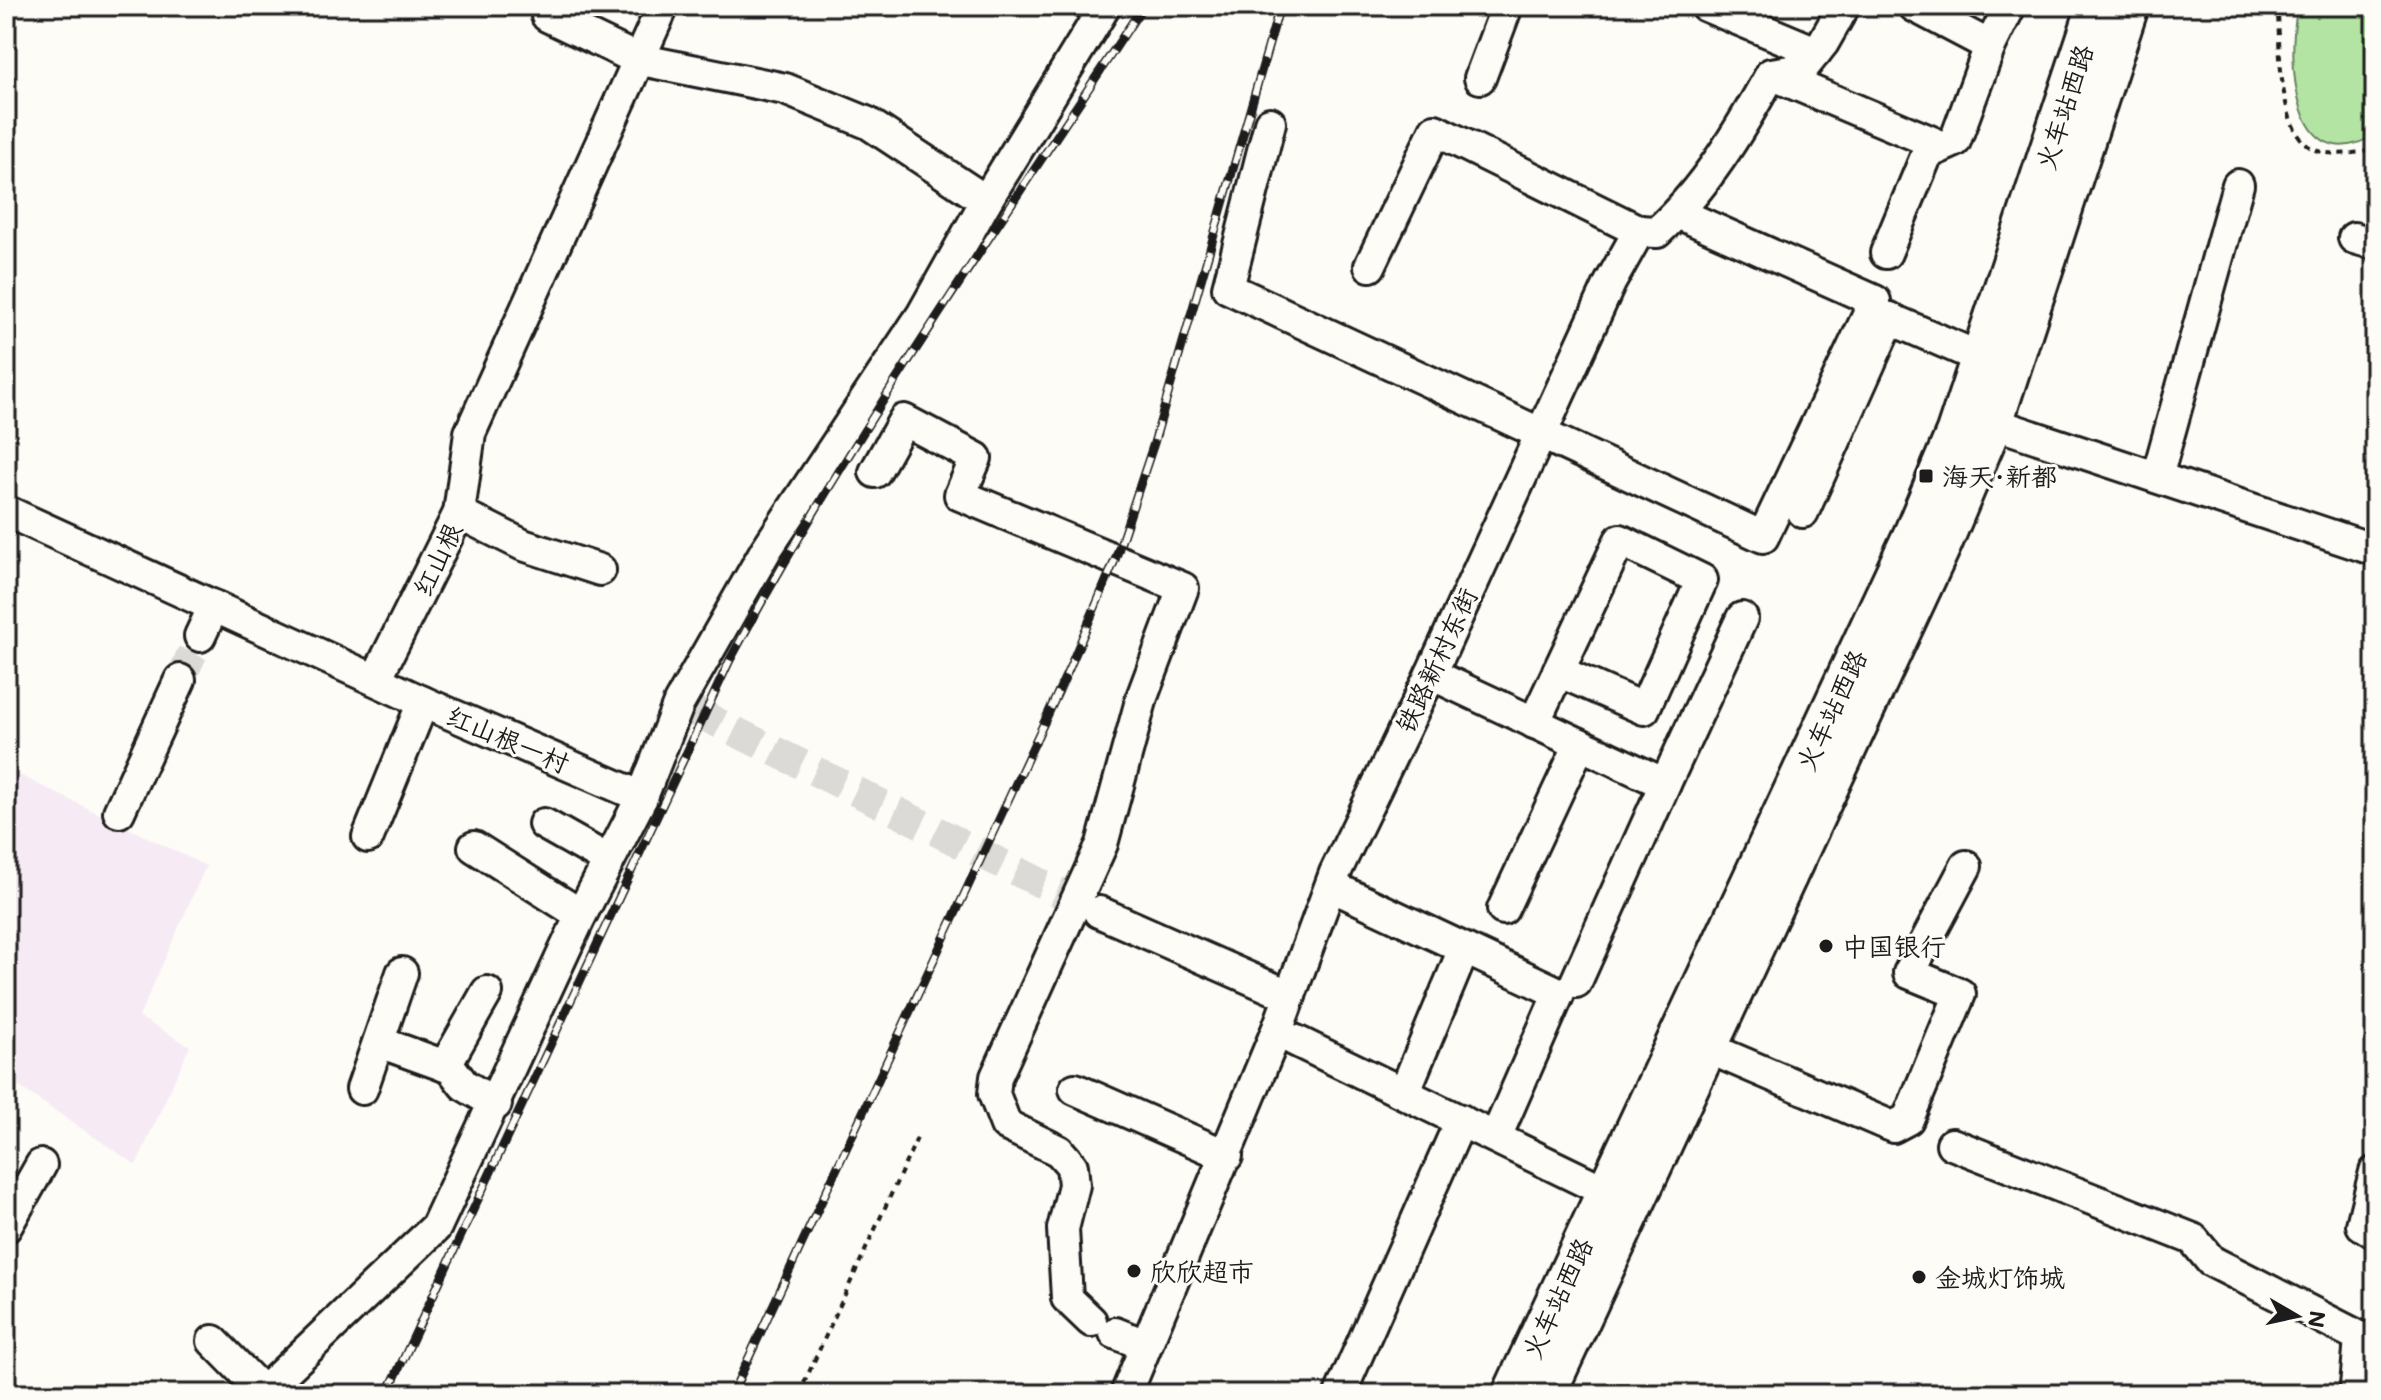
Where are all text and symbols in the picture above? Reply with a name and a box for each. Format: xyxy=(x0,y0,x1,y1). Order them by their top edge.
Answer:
street label: 火车站西路 xyxy=(2028,40,2100,174)
place label: 海天·新都 xyxy=(1942,459,2057,493)
marker: 海天·新都 xyxy=(1917,467,1935,485)
street label: 红山根 xyxy=(405,516,469,602)
street label: 铁路新村东街 xyxy=(1388,582,1484,738)
street label: 火车站西路 xyxy=(1788,644,1874,776)
street label: 红山根一村 xyxy=(442,698,574,780)
place label: 中国银行 xyxy=(1842,929,1946,963)
marker: 中国银行 xyxy=(1817,937,1835,955)
street label: 火车站西路 xyxy=(1514,1232,1600,1364)
place label: 欣欣超市 xyxy=(1150,1254,1254,1288)
place label: 金城灯饰城 xyxy=(1935,1260,2065,1294)
marker: 欣欣超市 xyxy=(1125,1262,1143,1280)
marker: 金城灯饰城 xyxy=(1910,1268,1928,1286)
north arrow xyxy=(2257,1276,2337,1356)
text: N xyxy=(2302,1309,2333,1330)

